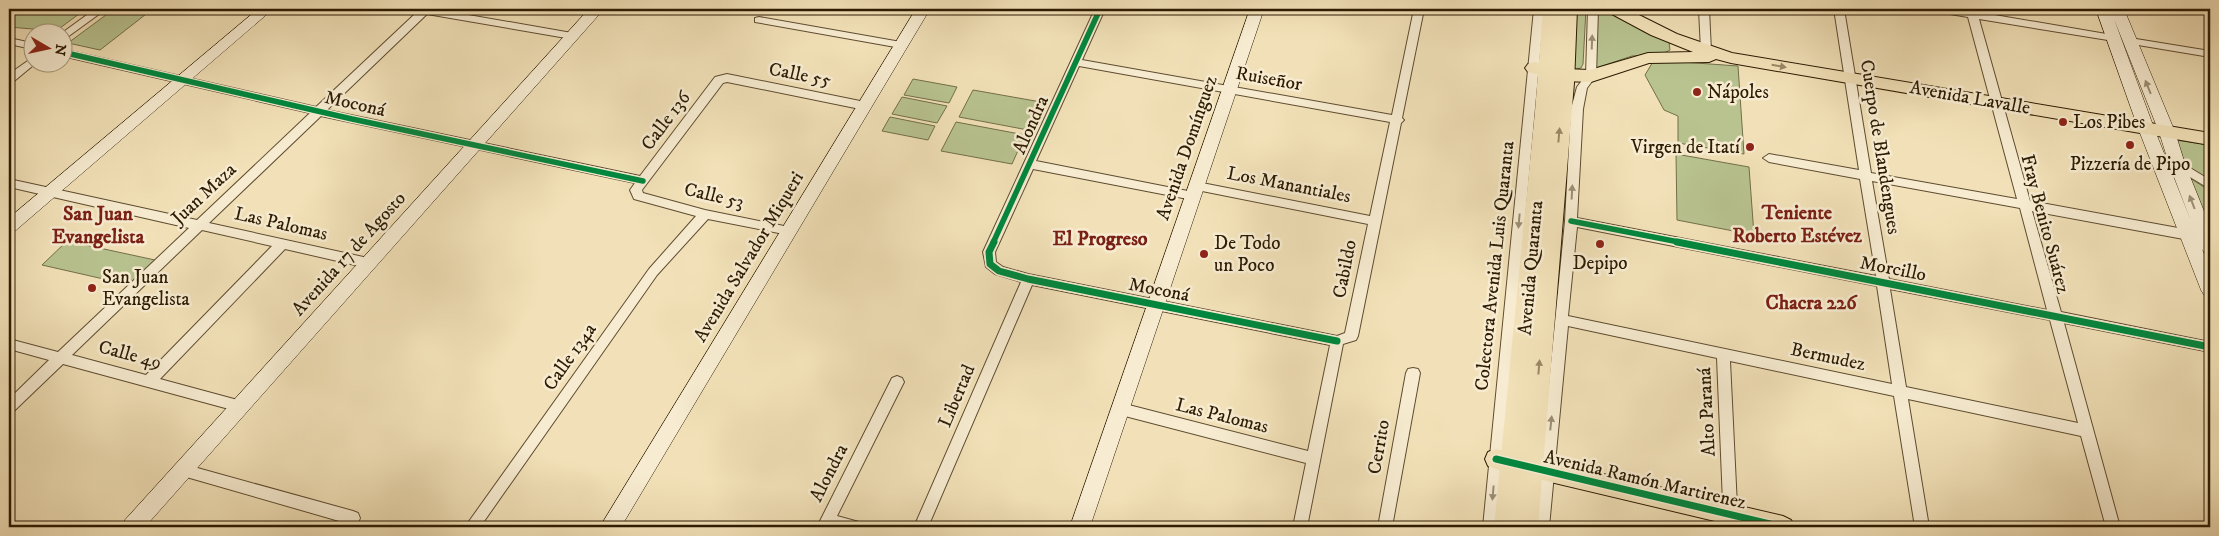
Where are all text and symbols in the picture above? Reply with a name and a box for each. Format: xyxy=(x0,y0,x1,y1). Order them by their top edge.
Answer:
north arrow xyxy=(22,22,72,72)
one-way arrow xyxy=(1588,34,1596,50)
text: N xyxy=(50,43,70,57)
street label: Calle 55 xyxy=(767,58,834,92)
street label: Cuerpo de Blandengues xyxy=(1855,58,1905,236)
street label: Ruiseñor xyxy=(1234,62,1304,96)
one-way arrow xyxy=(1771,62,1787,70)
street label: Avenida Domínguez xyxy=(1151,73,1223,223)
street label: Avenida Lavalle xyxy=(1908,76,2032,120)
one-way arrow xyxy=(2144,80,2152,94)
place label: Nápoles xyxy=(1707,81,1769,104)
street label: Moconá xyxy=(322,86,388,122)
street label: Calle 136 xyxy=(636,86,696,155)
marker: Nápoles xyxy=(1691,86,1703,98)
street label: Alondra xyxy=(1008,92,1054,158)
place label: Los Pibes xyxy=(2073,111,2145,134)
marker: Los Pibes xyxy=(2057,116,2069,128)
one-way arrow xyxy=(1556,127,1564,143)
place label: Virgen de Itatí xyxy=(1630,136,1741,159)
marker: Pizzería de Pipo xyxy=(2124,139,2136,151)
street label: Colectora Avenida Luis Quaranta xyxy=(1470,140,1520,392)
marker: Virgen de Itatí xyxy=(1744,141,1756,153)
street label: Fray Benito Suárez xyxy=(2015,152,2075,296)
place label: Pizzería de Pipo xyxy=(2070,153,2190,176)
street label: Juan Maza xyxy=(165,158,241,231)
street label: Los Manantiales xyxy=(1225,162,1353,208)
street label: Avenida Salvador Miqueri xyxy=(689,167,810,347)
street label: Calle 53 xyxy=(682,178,746,214)
one-way arrow xyxy=(1569,184,1577,200)
street label: Avenida 17 de Agosto xyxy=(287,187,411,321)
one-way arrow xyxy=(2188,194,2196,209)
street label: Avenida Quaranta xyxy=(1514,200,1548,336)
district label: Teniente Roberto Estévez xyxy=(1732,201,1862,249)
district label: San Juan Evangelista xyxy=(52,202,145,250)
street label: Las Palomas xyxy=(232,202,330,246)
one-way arrow xyxy=(1514,213,1522,229)
district label: El Progreso xyxy=(1052,227,1148,252)
place label: De Todo un Poco xyxy=(1214,232,1280,277)
street label: Cabildo xyxy=(1328,238,1362,300)
marker: Depipo xyxy=(1594,238,1606,250)
marker: De Todo un Poco xyxy=(1198,248,1210,260)
street label: Morcillo xyxy=(1858,251,1928,287)
place label: Depipo xyxy=(1572,252,1628,275)
place label: San Juan Evangelista xyxy=(102,266,190,311)
street label: Moconá xyxy=(1126,273,1192,307)
marker: San Juan Evangelista xyxy=(86,282,98,294)
district label: Chacra 226 xyxy=(1765,291,1858,316)
street label: Calle 134a xyxy=(538,319,602,395)
street label: Calle 49 xyxy=(96,336,164,374)
street label: Bermudez xyxy=(1788,338,1868,376)
one-way arrow xyxy=(1535,359,1543,375)
street label: Libertad xyxy=(934,361,981,431)
street label: Alto Paraná xyxy=(1693,367,1721,457)
street label: Las Palomas xyxy=(1173,393,1271,439)
one-way arrow xyxy=(1547,415,1555,431)
street label: Cerrito xyxy=(1363,418,1395,476)
street label: Alondra xyxy=(805,440,853,506)
street label: Avenida Ramón Martirenez xyxy=(1542,446,1748,514)
one-way arrow xyxy=(1489,486,1497,502)

